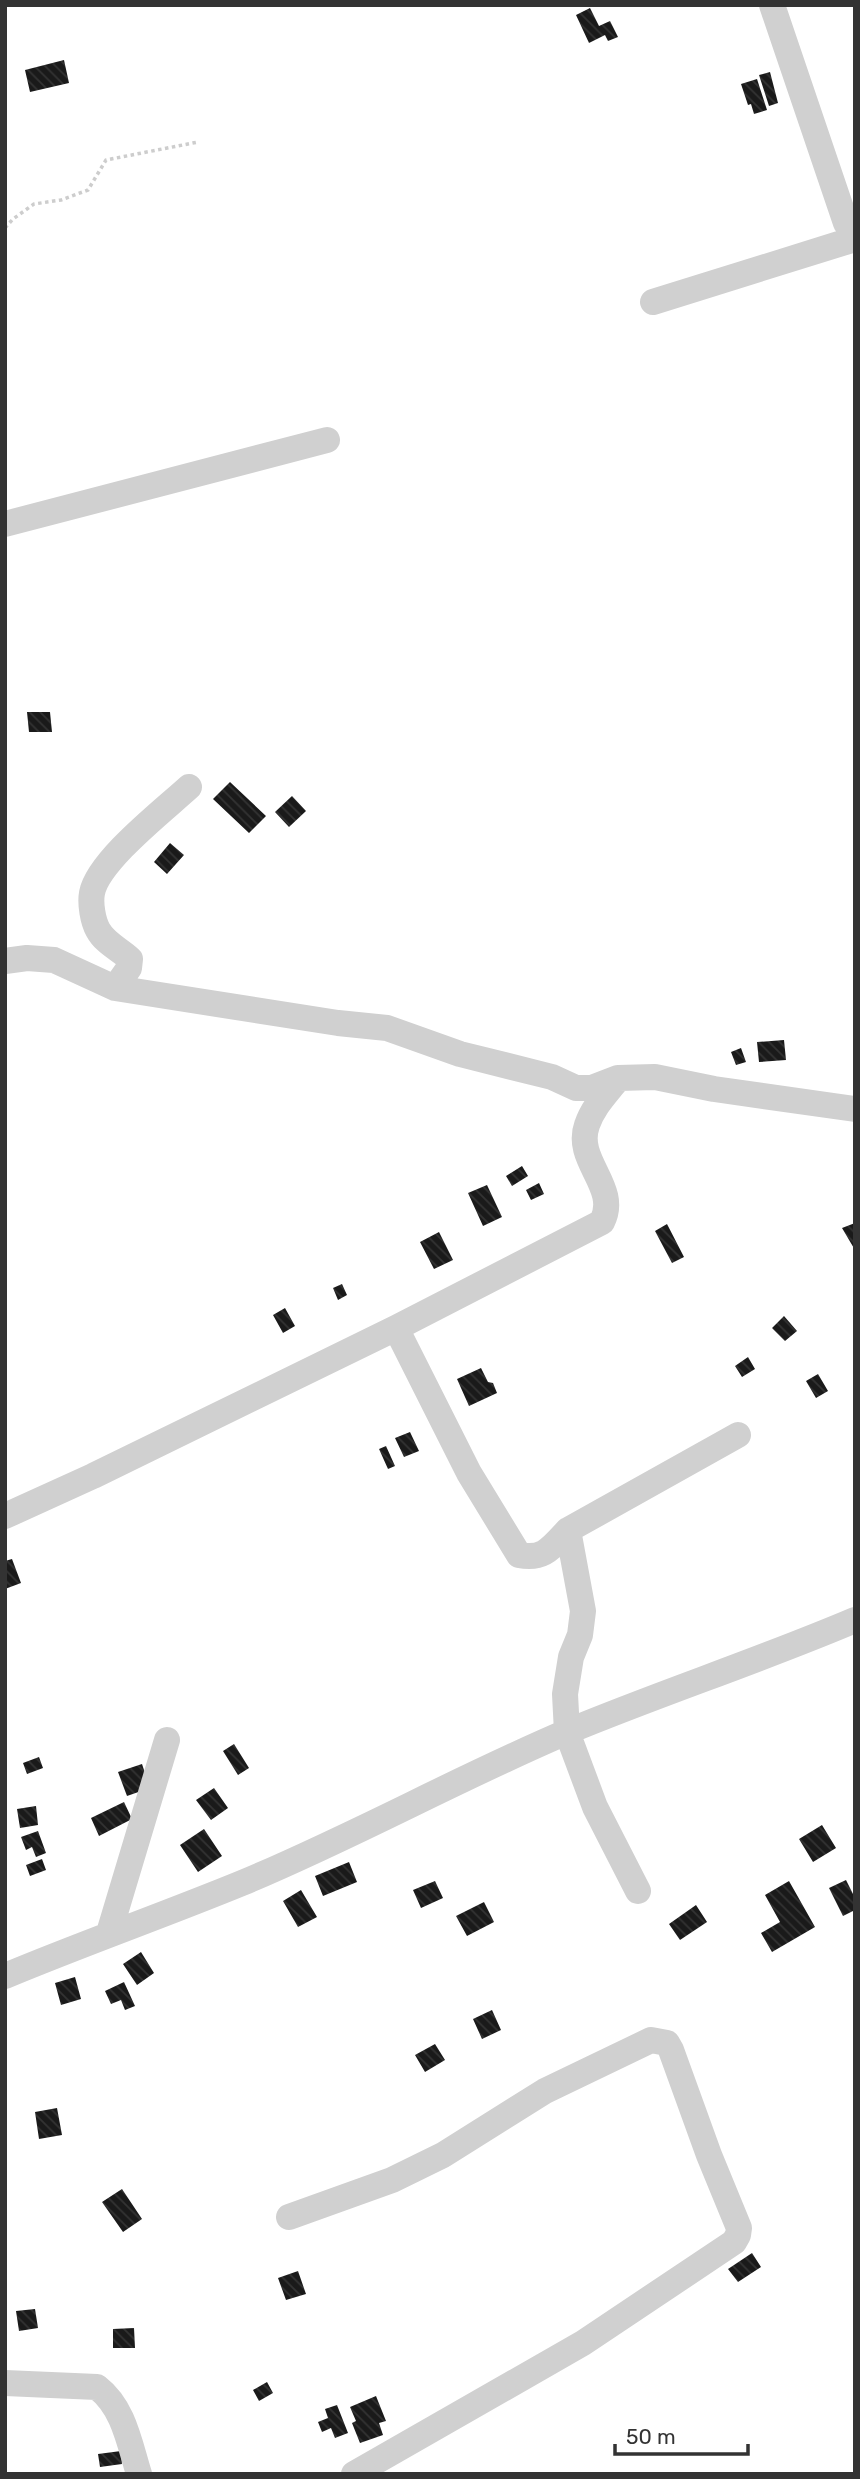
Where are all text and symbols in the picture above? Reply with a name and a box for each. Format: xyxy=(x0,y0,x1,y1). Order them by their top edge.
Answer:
scale bar xyxy=(615,2412,748,2456)
text: 50 m xyxy=(626,2424,676,2449)

